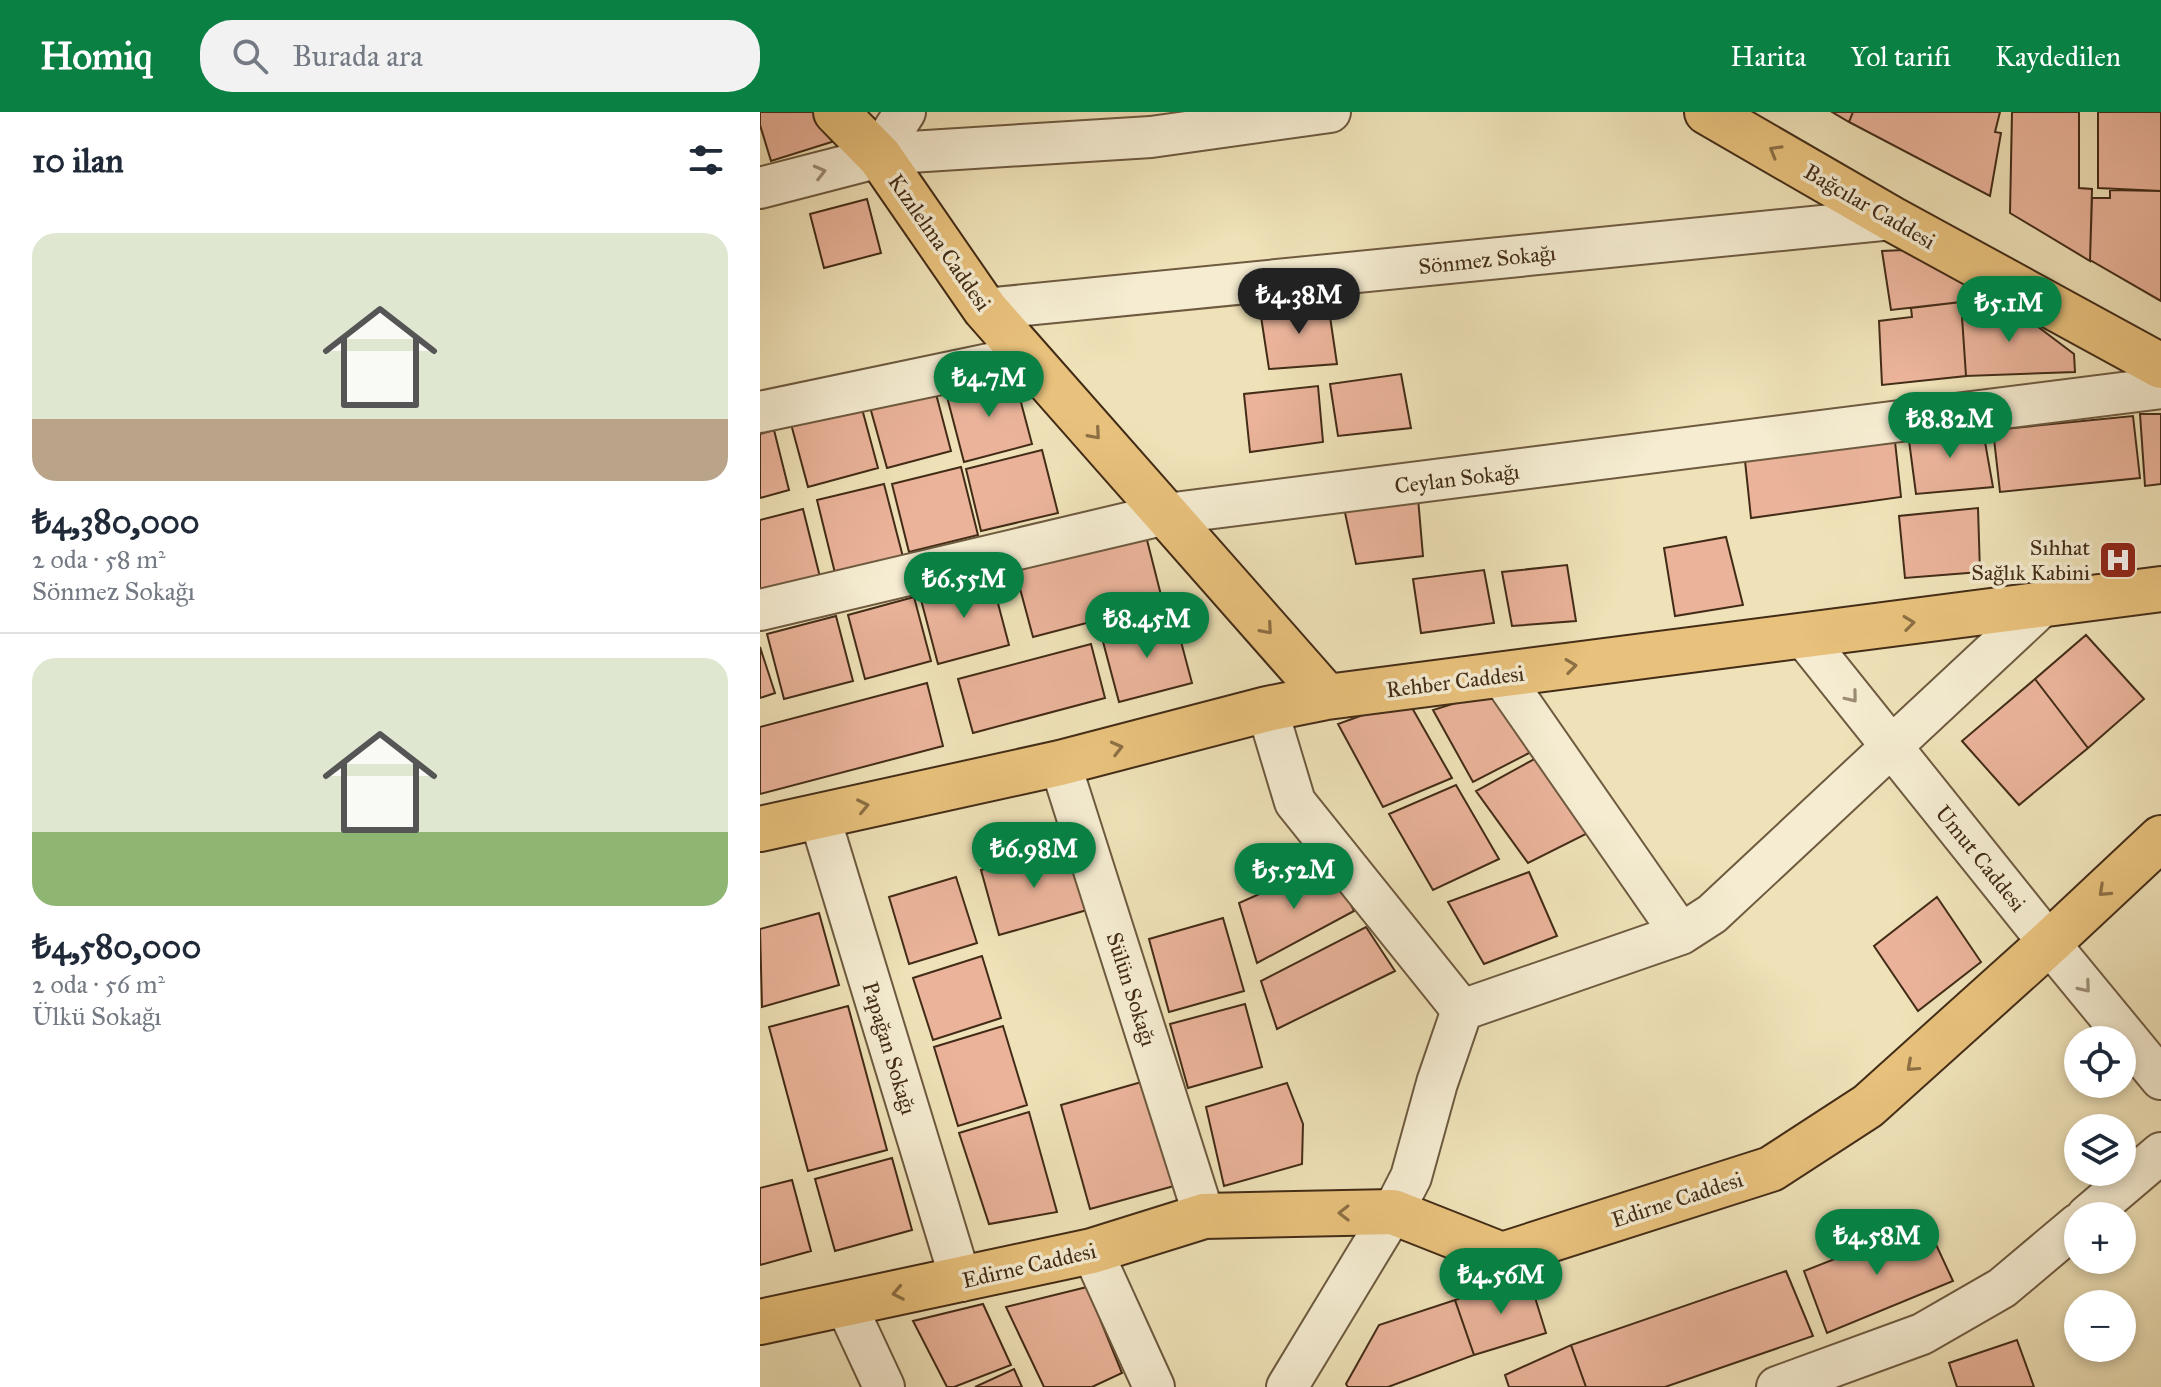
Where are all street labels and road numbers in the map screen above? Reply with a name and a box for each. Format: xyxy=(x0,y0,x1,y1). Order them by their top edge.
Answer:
street label: Bağcılar Caddesi xyxy=(1799,158,1940,255)
street label: Kızılelma Caddesi xyxy=(882,169,997,316)
street label: Sönmez Sokağı xyxy=(1417,239,1557,280)
street label: Ceylan Sokağı xyxy=(1393,457,1521,500)
street label: Rehber Caddesi xyxy=(1384,660,1526,703)
street label: Umut Caddesi xyxy=(1930,800,2032,917)
street label: Sülün Sokağı xyxy=(1100,929,1163,1050)
street label: Papağan Sokağı xyxy=(856,978,923,1118)
street label: Edirne Caddesi xyxy=(1608,1166,1746,1233)
street label: Edirne Caddesi xyxy=(960,1237,1099,1294)

